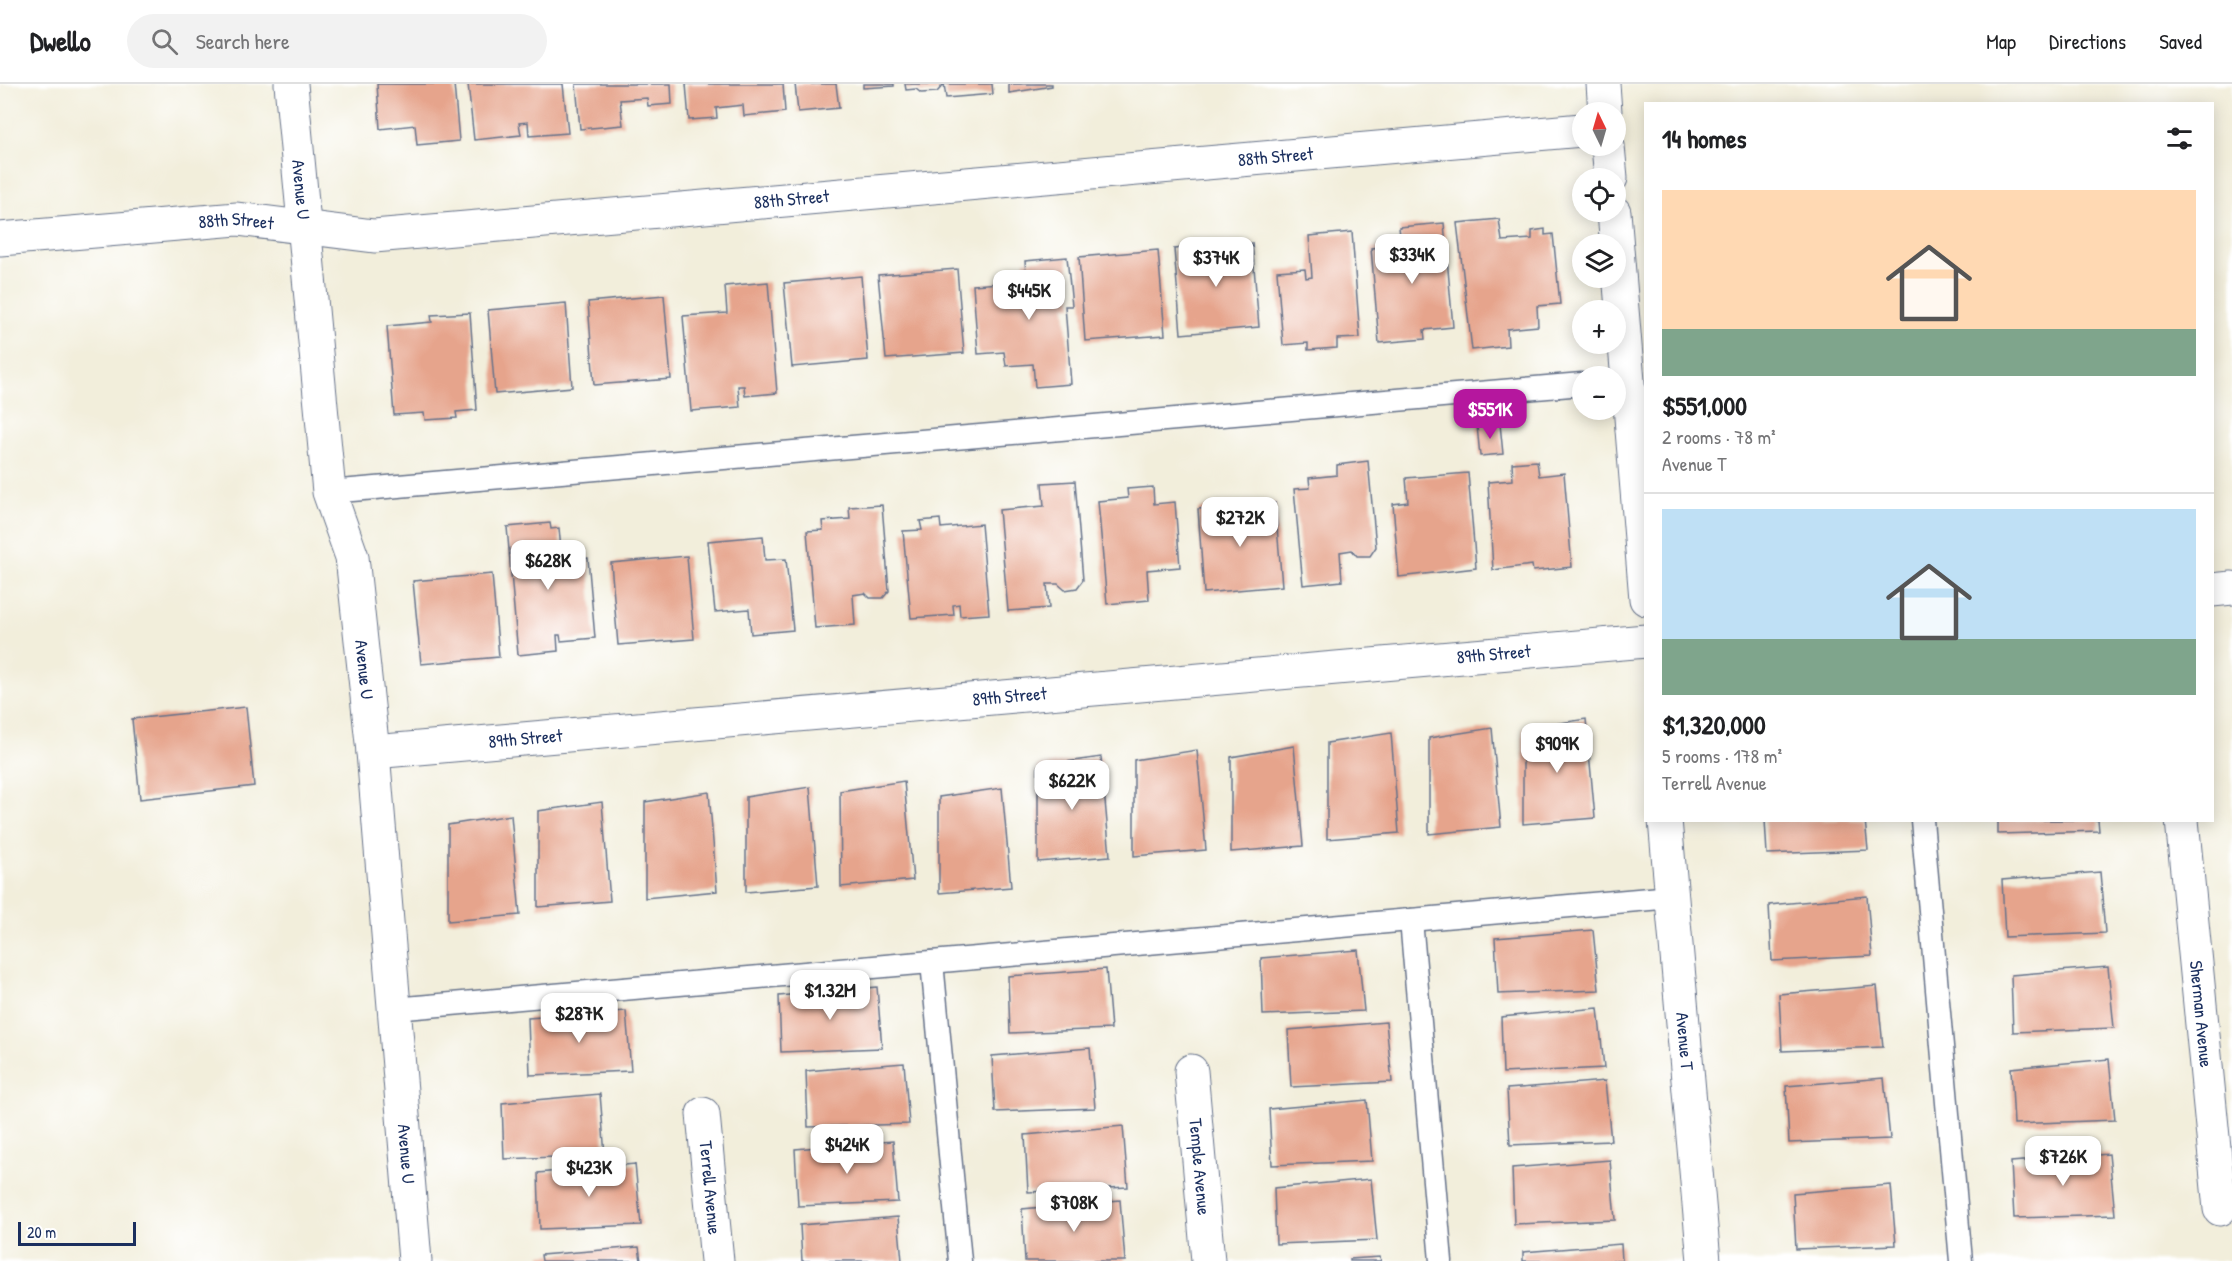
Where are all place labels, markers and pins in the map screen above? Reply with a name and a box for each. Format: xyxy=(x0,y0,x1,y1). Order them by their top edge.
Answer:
pin: $334K xyxy=(1370,234,1454,285)
pin: $374K xyxy=(1174,237,1258,288)
pin: $445K xyxy=(987,270,1071,321)
pin: $551K xyxy=(1448,389,1532,440)
pin: $272K xyxy=(1198,497,1282,548)
pin: $628K xyxy=(506,540,590,591)
pin: $909K xyxy=(1515,723,1599,774)
pin: $622K xyxy=(1030,760,1114,811)
pin: $1.32M xyxy=(781,970,879,1021)
pin: $287K xyxy=(537,993,621,1044)
pin: $424K xyxy=(805,1124,889,1175)
pin: $726K xyxy=(2021,1136,2105,1187)
pin: $423K xyxy=(547,1147,631,1198)
pin: $708K xyxy=(1032,1182,1116,1233)

